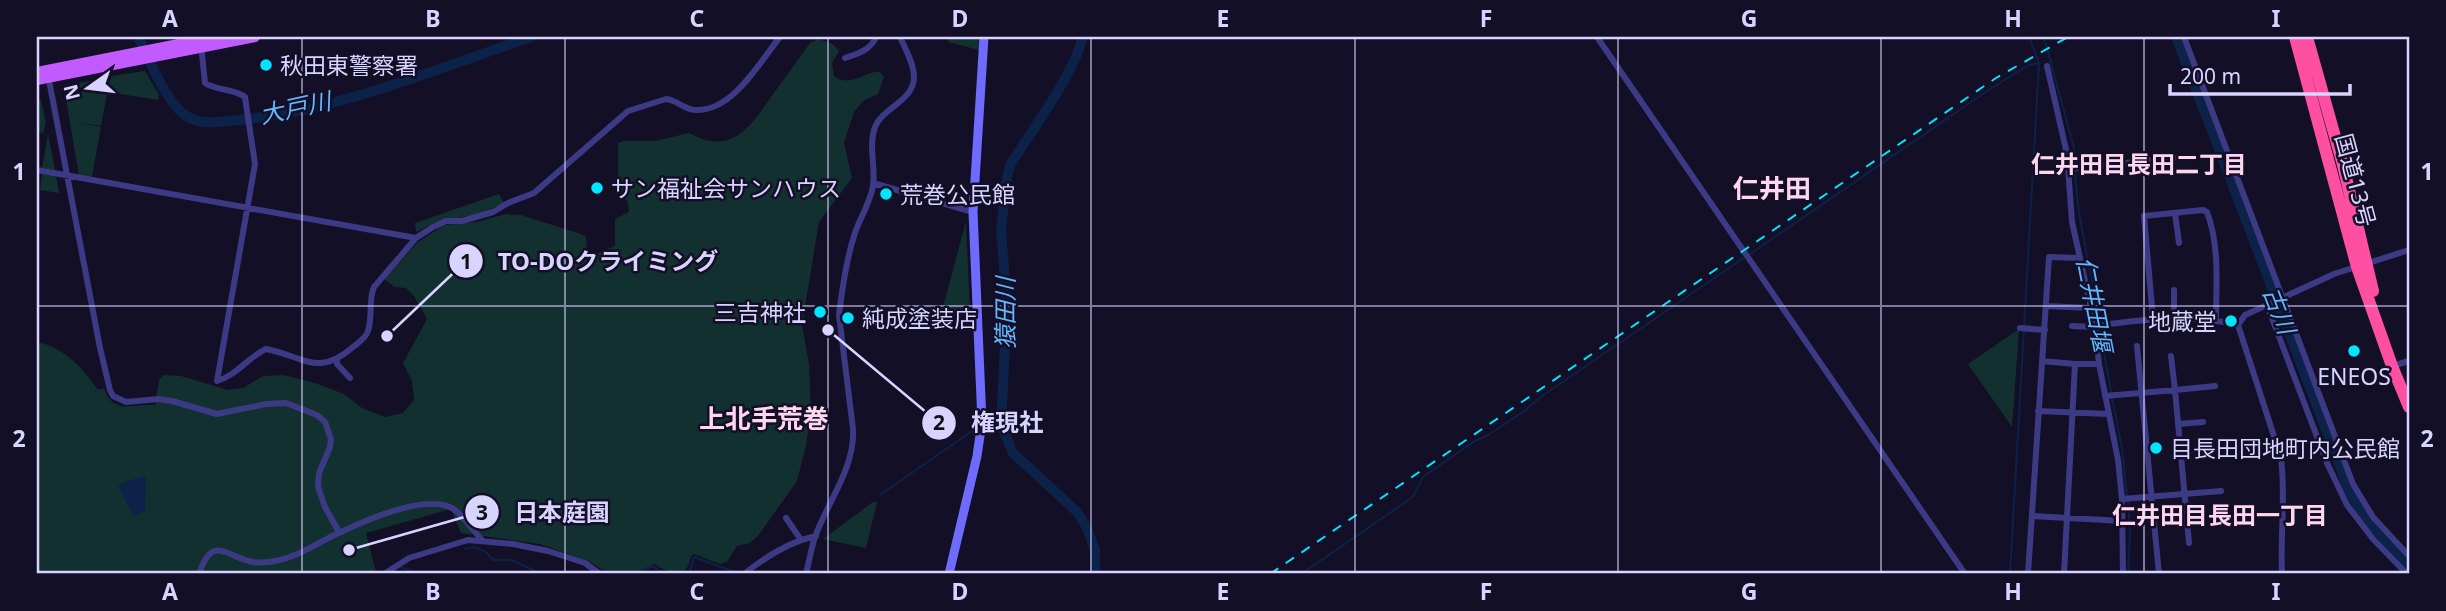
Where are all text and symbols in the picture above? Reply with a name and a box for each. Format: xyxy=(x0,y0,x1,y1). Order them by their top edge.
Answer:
text: A xyxy=(162,2,178,34)
text: B xyxy=(425,2,441,34)
text: C xyxy=(690,2,705,34)
text: D xyxy=(952,2,968,34)
text: E xyxy=(1217,2,1229,34)
text: F xyxy=(1480,2,1492,34)
text: G xyxy=(1741,2,1757,34)
text: H xyxy=(2004,2,2022,34)
text: I xyxy=(2272,2,2281,34)
place label: 秋田東警察署 xyxy=(280,49,418,81)
north arrow xyxy=(52,52,122,122)
scale bar xyxy=(2170,52,2350,96)
marker: 秋田東警察署 xyxy=(258,57,274,73)
text: 200 m xyxy=(2180,62,2241,90)
text: N xyxy=(57,81,86,103)
water label: 大戸川 xyxy=(256,83,337,131)
street label: 国道13号 xyxy=(2328,130,2384,230)
district label: 仁井田目長田二丁目 xyxy=(2031,147,2247,180)
text: 1 xyxy=(12,155,26,187)
text: 1 xyxy=(2420,155,2434,187)
district label: 仁井田 xyxy=(1733,170,1811,206)
place label: サン福祉会サンハウス xyxy=(611,172,841,204)
place label: 荒巻公民館 xyxy=(900,178,1015,210)
marker: サン福祉会サンハウス xyxy=(589,180,605,196)
marker: 荒巻公民館 xyxy=(878,186,894,202)
callout: TO-DOクライミング xyxy=(449,239,733,284)
text: TO-DOクライミング xyxy=(498,244,718,277)
text: 1 xyxy=(460,247,472,275)
water label: 仁井田堰 xyxy=(2070,254,2121,358)
water label: 猿田川 xyxy=(988,274,1021,349)
water label: 古川 xyxy=(2256,282,2305,341)
place label: 三吉神社 xyxy=(714,296,806,328)
place label: 純成塗装店 xyxy=(862,302,977,334)
marker: 三吉神社 xyxy=(812,304,828,320)
place label: 地蔵堂 xyxy=(2148,305,2217,337)
marker: 純成塗装店 xyxy=(840,310,856,326)
marker: 地蔵堂 xyxy=(2223,313,2239,329)
marker: ENEOS xyxy=(2346,343,2362,359)
place label: ENEOS xyxy=(2317,360,2391,392)
district label: 上北手荒巻 xyxy=(699,400,829,436)
callout: 権現社 xyxy=(922,400,1057,445)
text: 権現社 xyxy=(971,405,1043,438)
text: 2 xyxy=(933,408,945,436)
text: 2 xyxy=(12,422,26,454)
text: 2 xyxy=(2420,422,2434,454)
place label: 目長田団地町内公民館 xyxy=(2170,432,2400,464)
marker: 目長田団地町内公民館 xyxy=(2148,440,2164,456)
callout: 日本庭園 xyxy=(465,490,624,535)
text: 日本庭園 xyxy=(514,495,610,528)
text: 3 xyxy=(476,498,488,526)
district label: 仁井田目長田一丁目 xyxy=(2112,498,2328,531)
text: A xyxy=(162,575,178,607)
text: B xyxy=(425,575,441,607)
text: C xyxy=(690,575,705,607)
text: D xyxy=(952,575,968,607)
text: E xyxy=(1217,575,1229,607)
text: F xyxy=(1480,575,1492,607)
text: G xyxy=(1741,575,1757,607)
text: H xyxy=(2004,575,2022,607)
text: I xyxy=(2272,575,2281,607)

